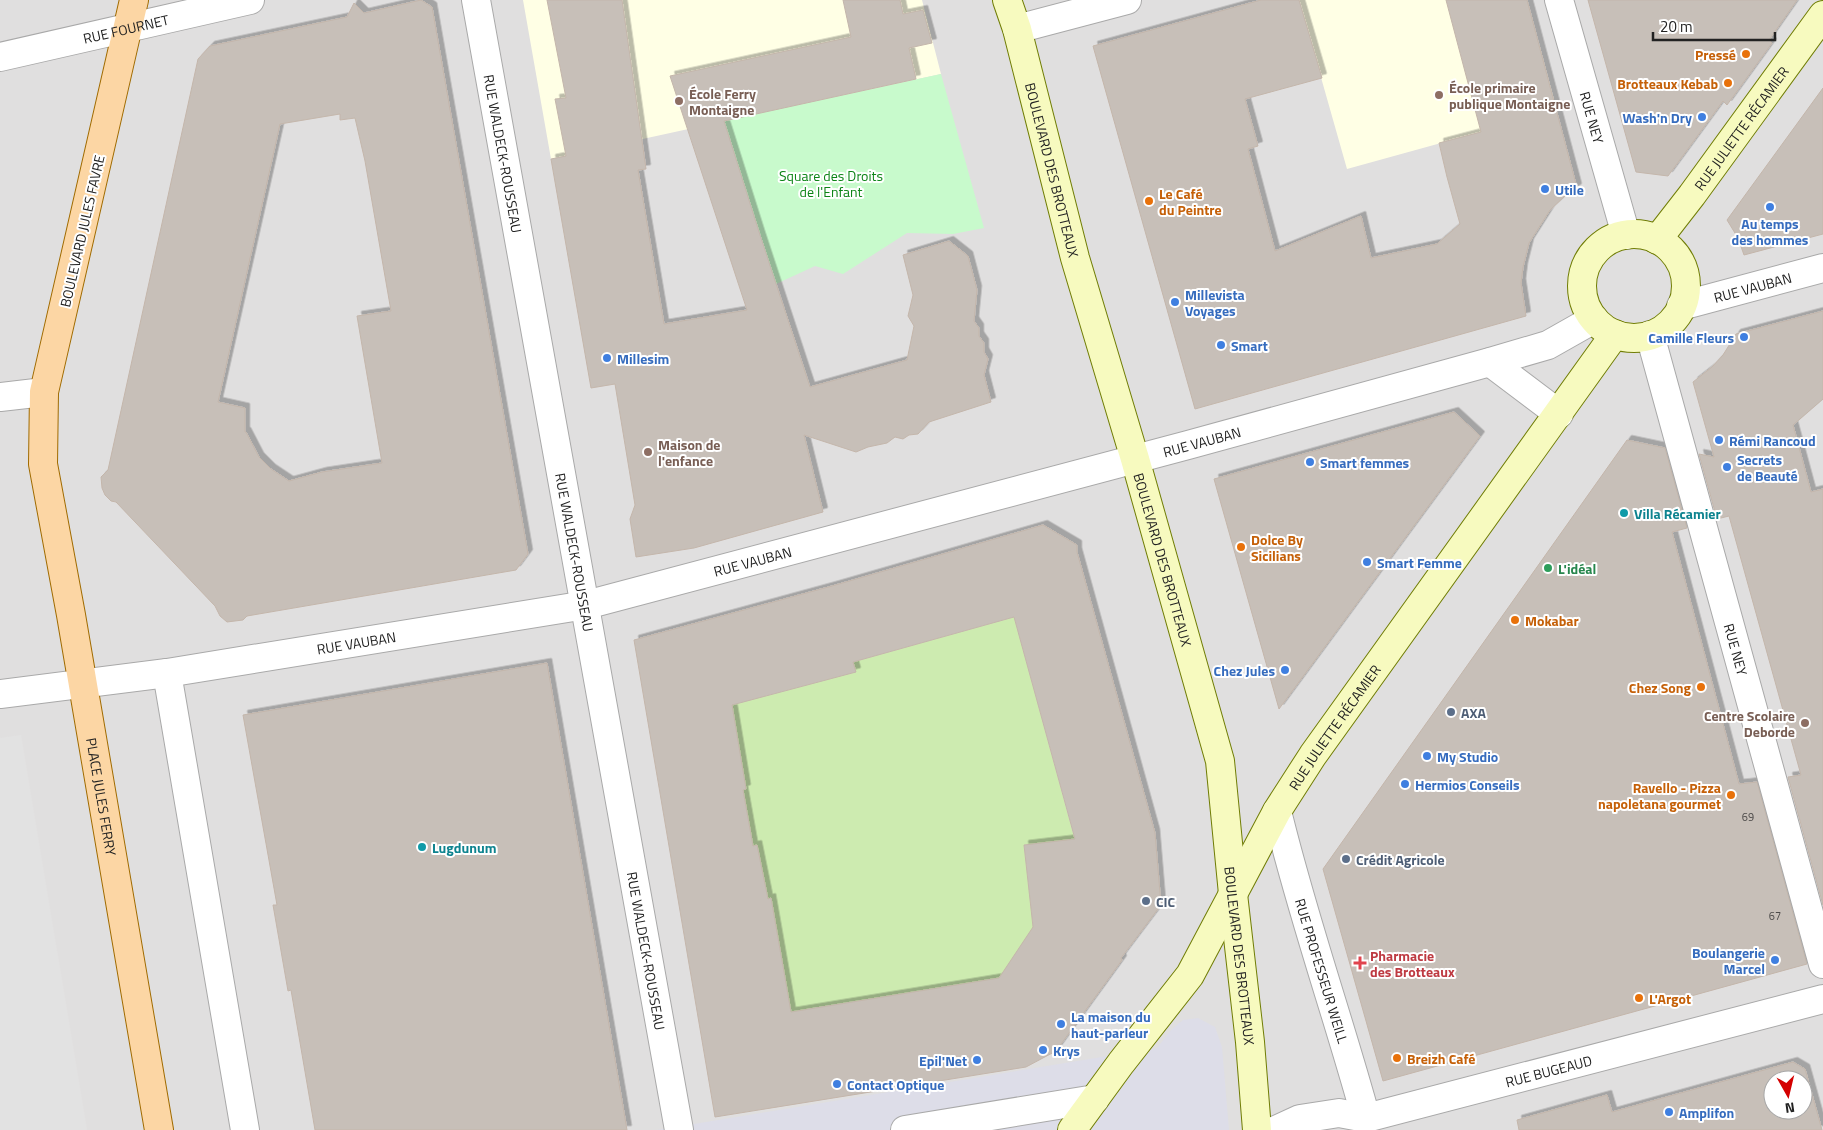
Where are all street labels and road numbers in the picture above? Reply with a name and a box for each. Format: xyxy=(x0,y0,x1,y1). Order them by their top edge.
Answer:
street label: RUE FOURNET xyxy=(81,8,171,48)
street label: RUE JULIETTE RÉCAMIER xyxy=(1689,62,1793,194)
street label: RUE WALDECK-ROUSSEAU xyxy=(479,73,528,234)
street label: BOULEVARD DES BROTTEAUX xyxy=(1020,80,1085,260)
street label: RUE NEY xyxy=(1575,89,1610,146)
street label: BOULEVARD JULES FAVRE xyxy=(54,153,110,309)
street label: RUE VAUBAN xyxy=(1711,266,1794,307)
street label: RUE VAUBAN xyxy=(1161,421,1243,462)
street label: BOULEVARD DES BROTTEAUX xyxy=(1129,470,1198,649)
street label: RUE WALDECK-ROUSSEAU xyxy=(551,471,600,633)
street label: RUE VAUBAN xyxy=(711,540,794,581)
street label: RUE NEY xyxy=(1719,621,1754,678)
street label: RUE VAUBAN xyxy=(315,626,397,659)
street label: RUE JULIETTE RÉCAMIER xyxy=(1283,660,1385,794)
street label: PLACE JULES FERRY xyxy=(82,736,123,858)
street label: BOULEVARD DES BROTTEAUX xyxy=(1220,865,1261,1046)
street label: RUE WALDECK-ROUSSEAU xyxy=(622,870,671,1032)
street label: RUE PROFESSEUR WEILL xyxy=(1290,896,1354,1046)
street label: RUE BUGEAUD xyxy=(1503,1049,1594,1092)

